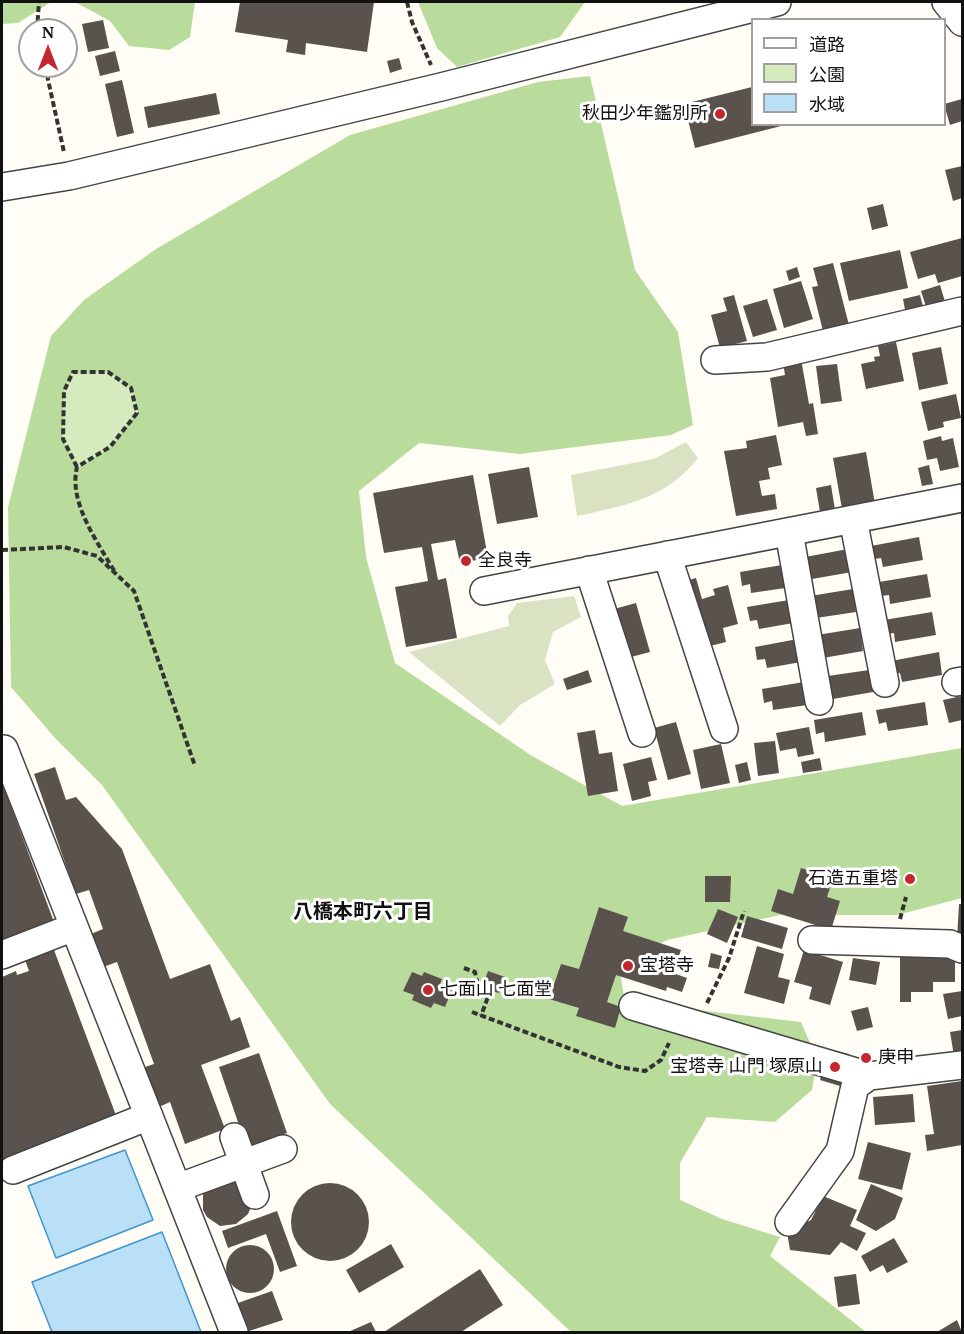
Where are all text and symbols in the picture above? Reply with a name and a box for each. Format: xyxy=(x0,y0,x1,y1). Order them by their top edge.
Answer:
north arrow xyxy=(18,18,78,78)
legend xyxy=(751,18,946,126)
text: N xyxy=(42,21,54,43)
text: 道路 xyxy=(809,32,845,56)
text: 公園 xyxy=(809,62,845,86)
text: 水域 xyxy=(809,92,845,116)
place label: 秋田少年鑑別所 xyxy=(582,103,708,125)
marker: 秋田少年鑑別所 xyxy=(713,107,727,121)
place label: 全良寺 xyxy=(478,550,532,572)
marker: 全良寺 xyxy=(459,554,473,568)
place label: 石造五重塔 xyxy=(808,868,898,890)
marker: 石造五重塔 xyxy=(903,872,917,886)
district label: 八橋本町六丁目 xyxy=(293,900,433,924)
place label: 宝塔寺 xyxy=(640,955,694,977)
marker: 宝塔寺 xyxy=(621,959,635,973)
place label: 七面山 七面堂 xyxy=(440,979,552,1001)
marker: 七面山 七面堂 xyxy=(421,983,435,997)
place label: 庚申 xyxy=(878,1047,914,1069)
marker: 庚申 xyxy=(859,1051,873,1065)
place label: 宝塔寺 山門 塚原山 xyxy=(670,1056,823,1078)
marker: 宝塔寺 山門 塚原山 xyxy=(828,1060,842,1074)

